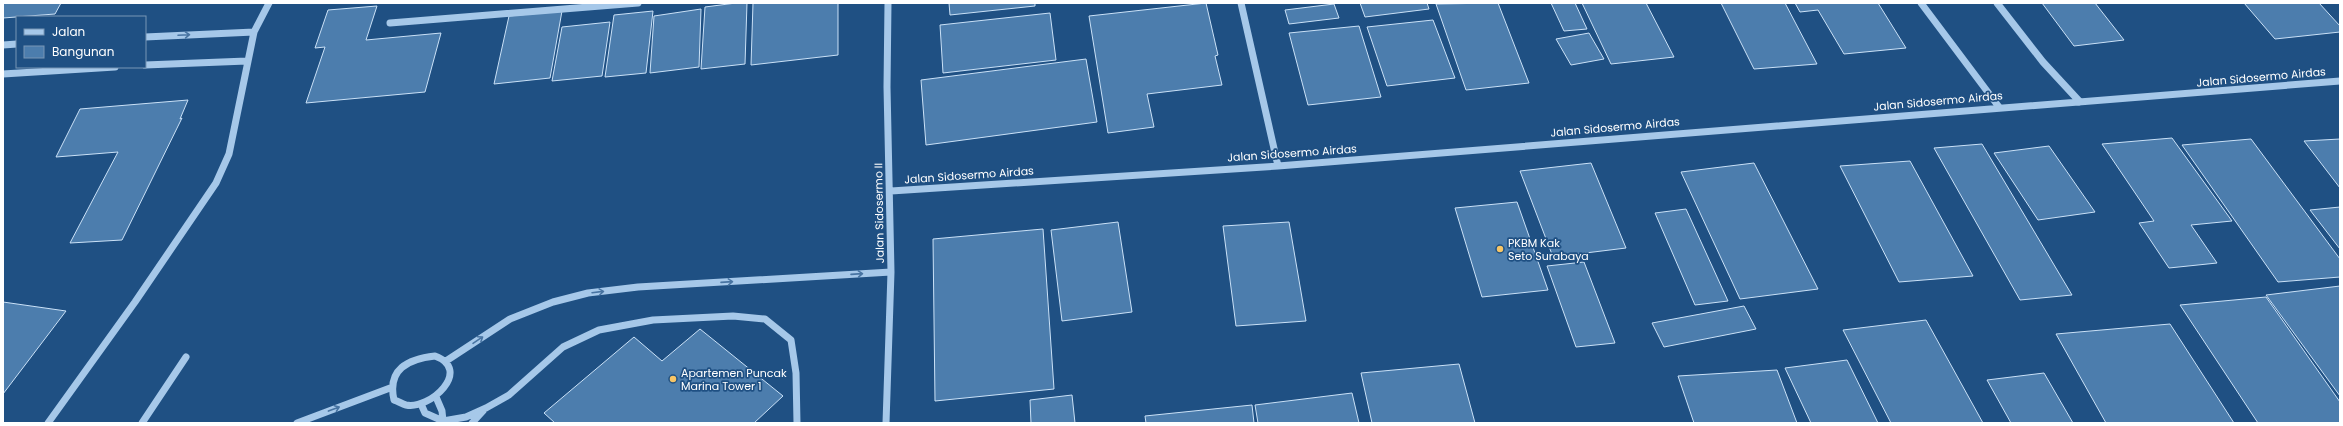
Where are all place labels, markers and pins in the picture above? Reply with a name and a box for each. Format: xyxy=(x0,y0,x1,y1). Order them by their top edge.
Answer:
place label: PKBM Kak Seto Surabaya xyxy=(1508,235,1589,264)
marker: PKBM Kak Seto Surabaya xyxy=(1495,244,1505,254)
place label: Apartemen Puncak Marina Tower 1 xyxy=(681,365,787,394)
marker: Apartemen Puncak Marina Tower 1 xyxy=(668,374,678,384)

